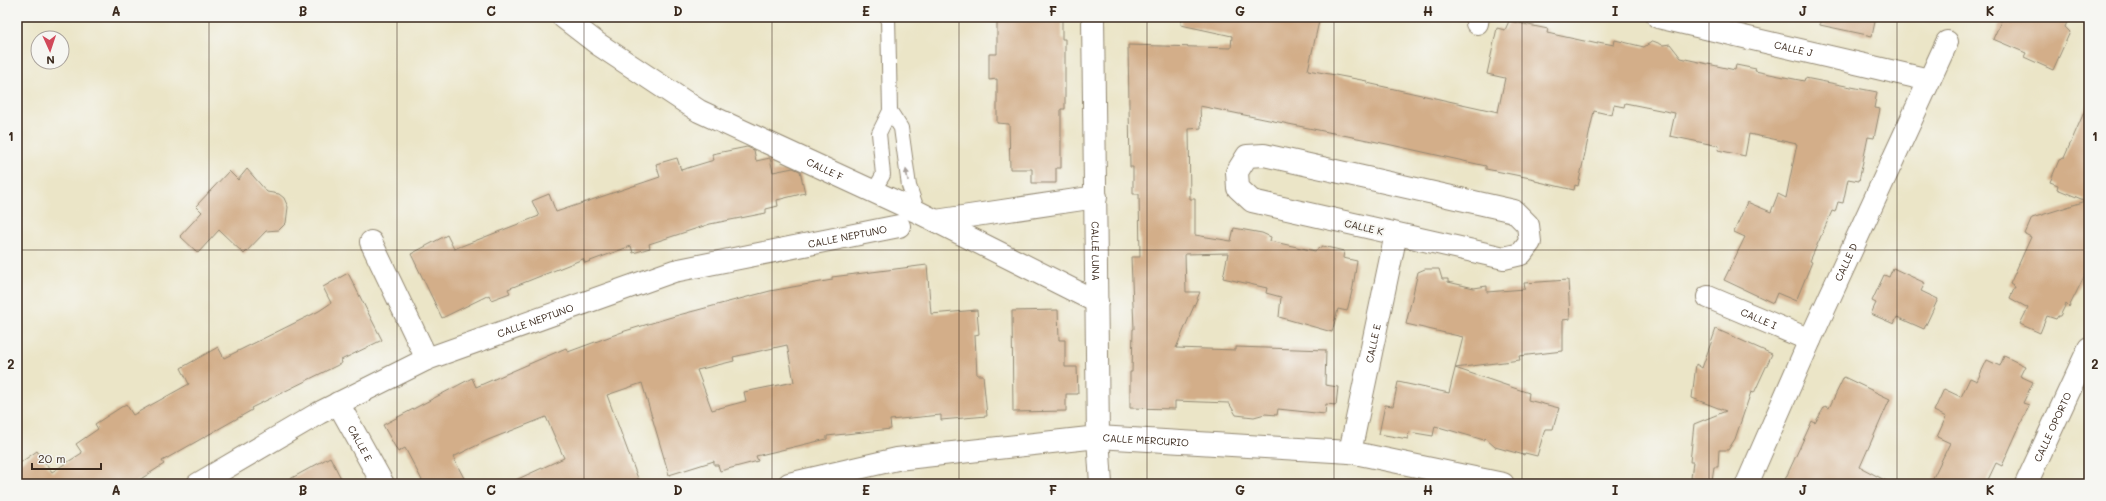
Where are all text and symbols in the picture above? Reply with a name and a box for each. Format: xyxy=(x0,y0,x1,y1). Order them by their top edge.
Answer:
text: A xyxy=(111,2,121,19)
text: B xyxy=(299,2,308,19)
text: C xyxy=(486,2,496,19)
text: D xyxy=(673,2,683,19)
text: E xyxy=(862,2,870,19)
text: F xyxy=(1049,2,1057,19)
text: G xyxy=(1235,2,1245,19)
text: H xyxy=(1423,2,1433,19)
text: I xyxy=(1612,2,1619,19)
text: J xyxy=(1799,2,1807,19)
text: K xyxy=(1986,2,1995,19)
north arrow xyxy=(30,30,70,70)
street label: CALLE J xyxy=(1773,37,1814,60)
text: N xyxy=(46,53,55,68)
text: 1 xyxy=(8,127,14,144)
text: 1 xyxy=(2092,127,2098,144)
street label: CALLE F xyxy=(804,154,846,184)
one-way arrow xyxy=(904,169,910,181)
street label: CALLE K xyxy=(1343,216,1385,238)
street label: CALLE LUNA xyxy=(1088,221,1103,281)
street label: CALLE NEPTUNO xyxy=(807,222,888,251)
street label: CALLE D xyxy=(1831,241,1861,283)
street label: CALLE NEPTUNO xyxy=(495,300,576,340)
street label: CALLE I xyxy=(1738,305,1779,332)
street label: CALLE E xyxy=(1362,322,1384,364)
text: 2 xyxy=(7,355,15,372)
text: 2 xyxy=(2091,355,2099,372)
street label: CALLE OPORTO xyxy=(2030,390,2075,464)
street label: CALLE E xyxy=(345,423,376,464)
street label: CALLE MERCURIO xyxy=(1102,430,1189,449)
scale bar xyxy=(32,445,101,471)
text: 20 m xyxy=(38,450,66,466)
text: A xyxy=(111,481,121,498)
text: B xyxy=(299,481,308,498)
text: C xyxy=(486,481,496,498)
text: D xyxy=(673,481,683,498)
text: E xyxy=(862,481,870,498)
text: F xyxy=(1049,481,1057,498)
text: G xyxy=(1235,481,1245,498)
text: H xyxy=(1423,481,1433,498)
text: I xyxy=(1612,481,1619,498)
text: J xyxy=(1799,481,1807,498)
text: K xyxy=(1986,481,1995,498)

